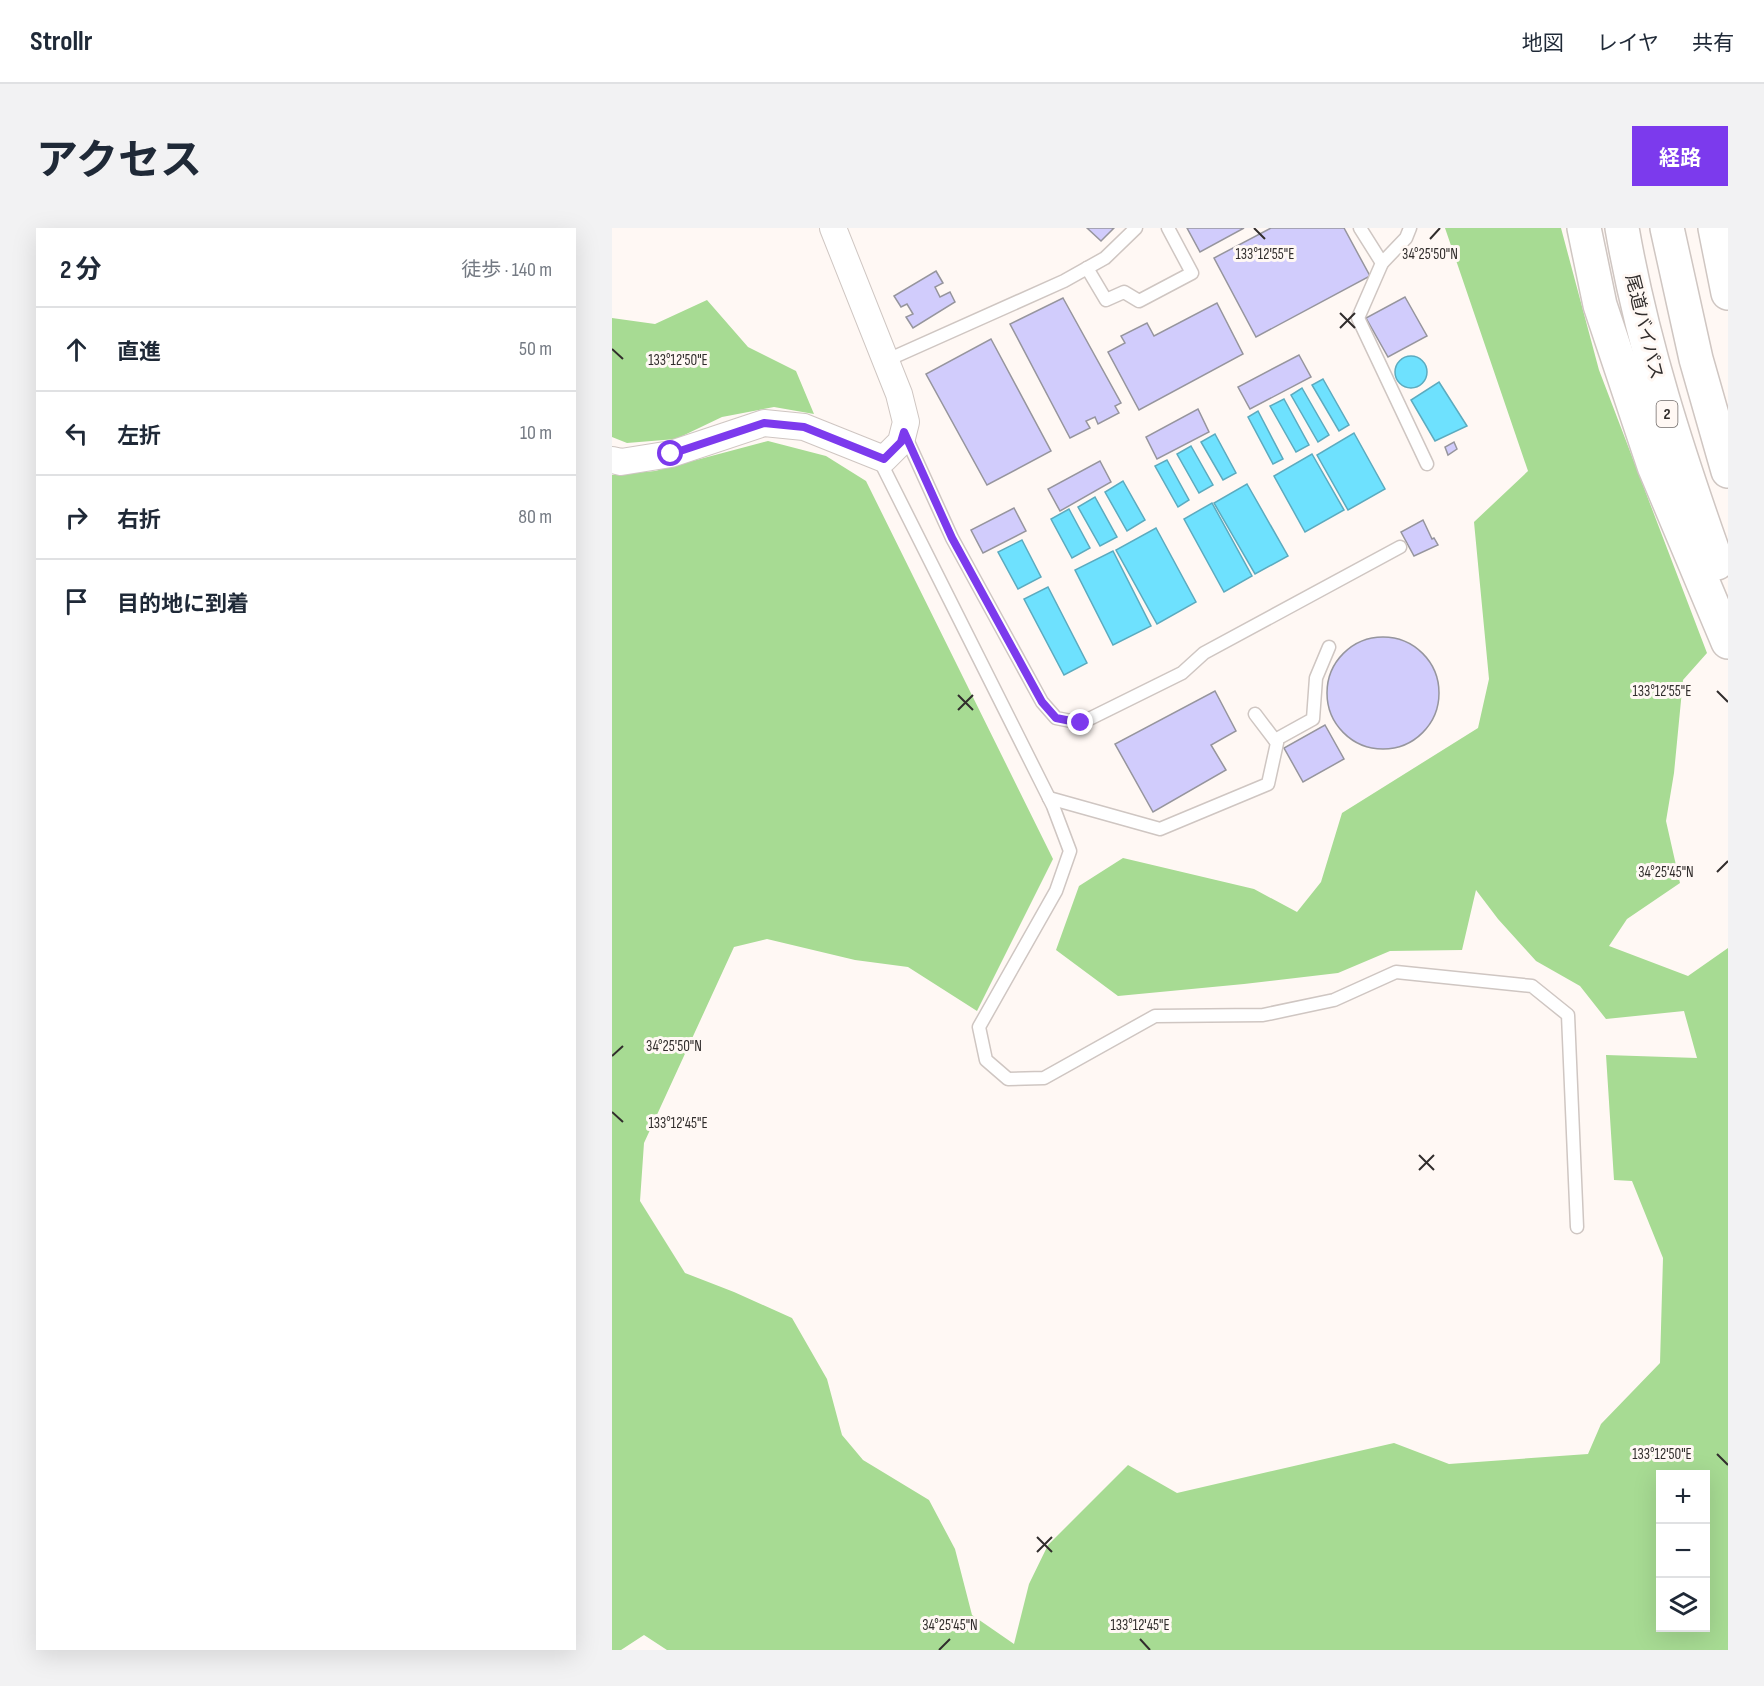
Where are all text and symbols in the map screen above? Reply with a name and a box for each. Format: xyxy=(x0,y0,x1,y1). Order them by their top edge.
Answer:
text: Strollr xyxy=(30,25,92,58)
text: 地図 xyxy=(1522,31,1564,56)
text: レイヤ xyxy=(1597,31,1659,56)
text: 共有 xyxy=(1692,31,1734,56)
button: 経路 xyxy=(1632,126,1728,186)
text: アクセス xyxy=(36,136,202,187)
text: 133°12'55"E xyxy=(1236,245,1294,264)
text: 34°25'50"N xyxy=(1402,245,1458,264)
text: 2 分 xyxy=(60,255,101,286)
text: 徒歩 · 140 m xyxy=(461,258,552,282)
street label: 尾道バイパス xyxy=(1621,272,1667,382)
icon: ahead xyxy=(60,333,93,366)
text: 50 m xyxy=(519,337,552,361)
text: 直進 xyxy=(117,339,161,366)
text: 133°12'50"E xyxy=(648,351,708,370)
road number: 2 xyxy=(1656,401,1678,427)
icon: left xyxy=(60,417,93,450)
text: 10 m xyxy=(520,421,552,445)
text: 左折 xyxy=(117,423,161,450)
route start xyxy=(657,440,683,466)
icon: right xyxy=(60,501,93,534)
text: 80 m xyxy=(518,505,552,529)
text: 右折 xyxy=(117,507,161,534)
icon: arrive xyxy=(60,585,93,618)
text: 目的地に到着 xyxy=(117,591,249,618)
text: 133°12'55"E xyxy=(1633,682,1691,701)
route end xyxy=(1067,709,1093,735)
text: 34°25'45"N xyxy=(1638,863,1694,882)
text: 34°25'50"N xyxy=(646,1037,702,1056)
text: 133°12'45"E xyxy=(648,1114,708,1133)
text: 133°12'50"E xyxy=(1632,1445,1692,1464)
map controls xyxy=(1656,1470,1710,1632)
button: + xyxy=(1656,1470,1710,1524)
button: − xyxy=(1656,1524,1710,1578)
button: layers xyxy=(1656,1578,1710,1632)
text: 34°25'45"N xyxy=(922,1616,978,1635)
text: 133°12'45"E xyxy=(1110,1616,1170,1635)

